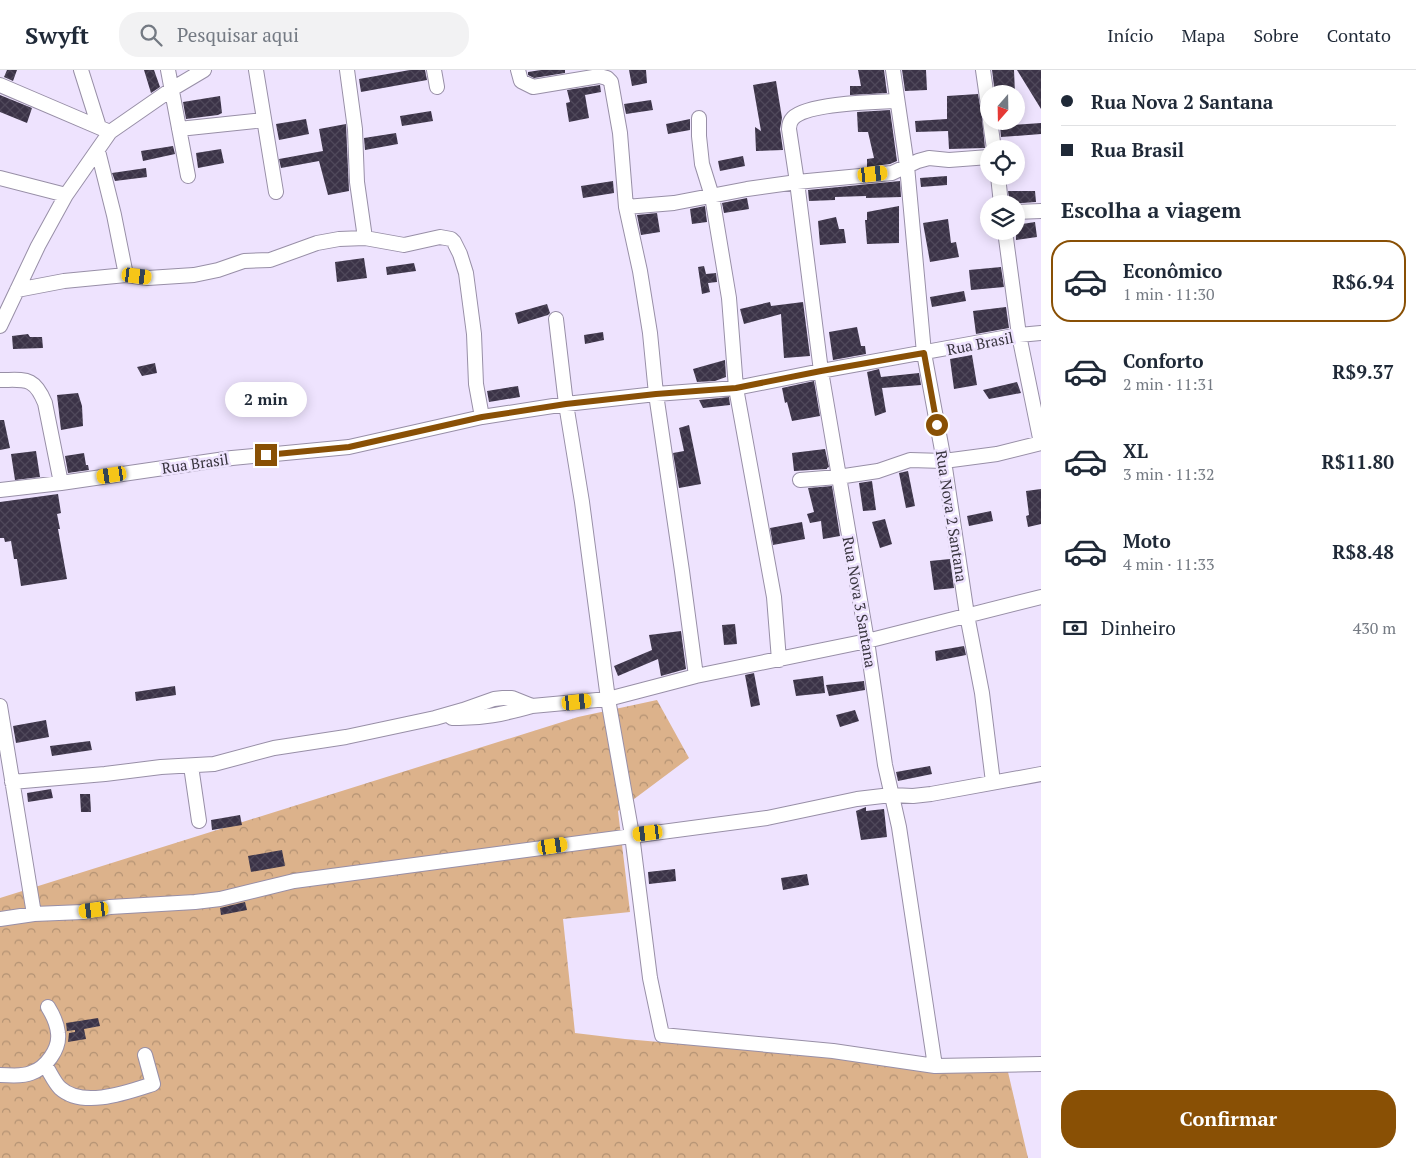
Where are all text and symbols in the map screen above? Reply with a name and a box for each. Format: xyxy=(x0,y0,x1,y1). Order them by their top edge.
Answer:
search box xyxy=(119,12,469,57)
text: Swyft xyxy=(25,19,89,51)
icon: search xyxy=(137,21,165,49)
text: Pesquisar aqui xyxy=(177,22,299,47)
text: Início xyxy=(1107,23,1153,47)
text: Mapa xyxy=(1181,23,1225,47)
text: Sobre xyxy=(1253,23,1299,47)
text: Contato xyxy=(1327,23,1391,47)
north arrow xyxy=(980,85,1025,130)
map controls xyxy=(980,85,1025,240)
text: Rua Nova 2 Santana xyxy=(1091,89,1273,114)
text: Rua Brasil xyxy=(1091,137,1184,162)
button: locate xyxy=(980,140,1025,185)
car xyxy=(857,165,888,183)
button: layers xyxy=(980,195,1025,240)
text: Escolha a viagem xyxy=(1061,195,1241,224)
text: Econômico xyxy=(1123,258,1222,283)
icon: car xyxy=(1063,259,1108,304)
car xyxy=(121,267,152,285)
text: R$6.94 xyxy=(1332,269,1394,294)
text: 1 min · 11:30 xyxy=(1123,283,1215,305)
street label: Rua Brasil xyxy=(945,327,1015,359)
text: Conforto xyxy=(1123,348,1204,373)
icon: car xyxy=(1063,349,1108,394)
text: R$9.37 xyxy=(1332,359,1394,384)
text: 2 min · 11:31 xyxy=(1123,373,1215,395)
callout: 2 min xyxy=(225,382,307,418)
text: 2 min xyxy=(244,388,288,410)
route start xyxy=(926,414,948,436)
text: XL xyxy=(1123,438,1148,463)
icon: car xyxy=(1063,439,1108,484)
route end xyxy=(255,444,277,466)
street label: Rua Brasil xyxy=(160,448,230,478)
street label: Rua Nova 2 Santana xyxy=(932,449,972,584)
text: R$11.80 xyxy=(1321,449,1394,474)
text: 3 min · 11:32 xyxy=(1123,463,1215,485)
car xyxy=(96,465,127,485)
text: Moto xyxy=(1123,528,1171,553)
icon: car xyxy=(1063,529,1108,574)
street label: Rua Nova 3 Santana xyxy=(839,535,881,670)
text: R$8.48 xyxy=(1332,539,1394,564)
text: 4 min · 11:33 xyxy=(1123,553,1215,575)
icon: cash xyxy=(1061,614,1089,642)
text: Dinheiro xyxy=(1101,615,1176,640)
text: 430 m xyxy=(1353,617,1396,639)
car xyxy=(561,693,592,711)
car xyxy=(632,824,663,842)
car xyxy=(537,836,568,856)
car xyxy=(78,901,109,919)
button: Confirmar xyxy=(1061,1090,1396,1148)

